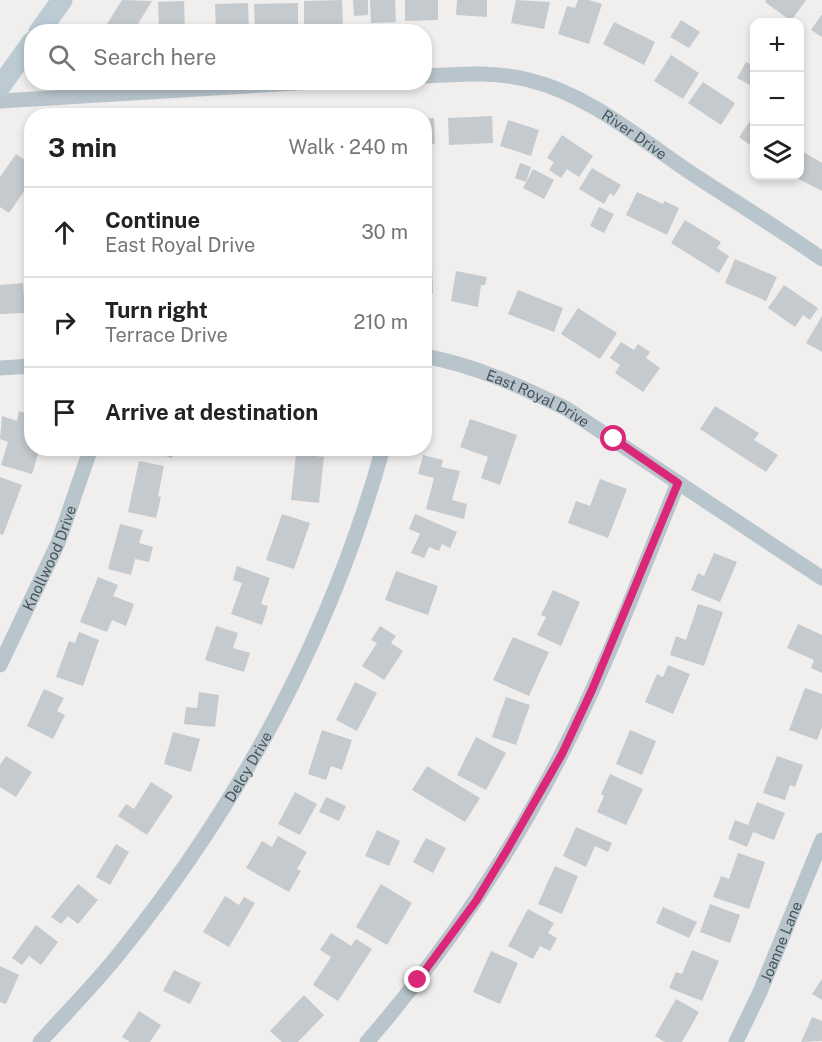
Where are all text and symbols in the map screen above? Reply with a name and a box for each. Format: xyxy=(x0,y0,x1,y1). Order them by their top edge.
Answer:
map controls xyxy=(750,18,804,180)
button: + xyxy=(750,18,804,72)
search box xyxy=(24,24,432,90)
icon: search xyxy=(45,41,78,74)
text: Search here xyxy=(93,44,217,70)
button: − xyxy=(750,72,804,126)
street label: River Drive xyxy=(599,106,671,162)
button: layers xyxy=(750,126,804,180)
text: 3 min xyxy=(48,132,117,163)
text: Walk · 240 m xyxy=(288,135,408,159)
text: Continue xyxy=(105,207,200,233)
icon: ahead xyxy=(48,216,81,249)
text: 30 m xyxy=(361,220,408,244)
text: East Royal Drive xyxy=(105,233,255,257)
text: Turn right xyxy=(105,297,208,323)
icon: right xyxy=(48,306,81,339)
text: 210 m xyxy=(354,310,408,334)
text: Terrace Drive xyxy=(105,323,228,347)
street label: East Royal Drive xyxy=(484,366,593,430)
icon: arrive xyxy=(48,396,81,429)
text: Arrive at destination xyxy=(105,399,318,425)
route start xyxy=(600,425,626,451)
street label: Knollwood Drive xyxy=(19,503,79,613)
street label: Delcy Drive xyxy=(221,728,275,805)
street label: Joanne Lane xyxy=(757,899,805,984)
route end xyxy=(404,966,430,992)

